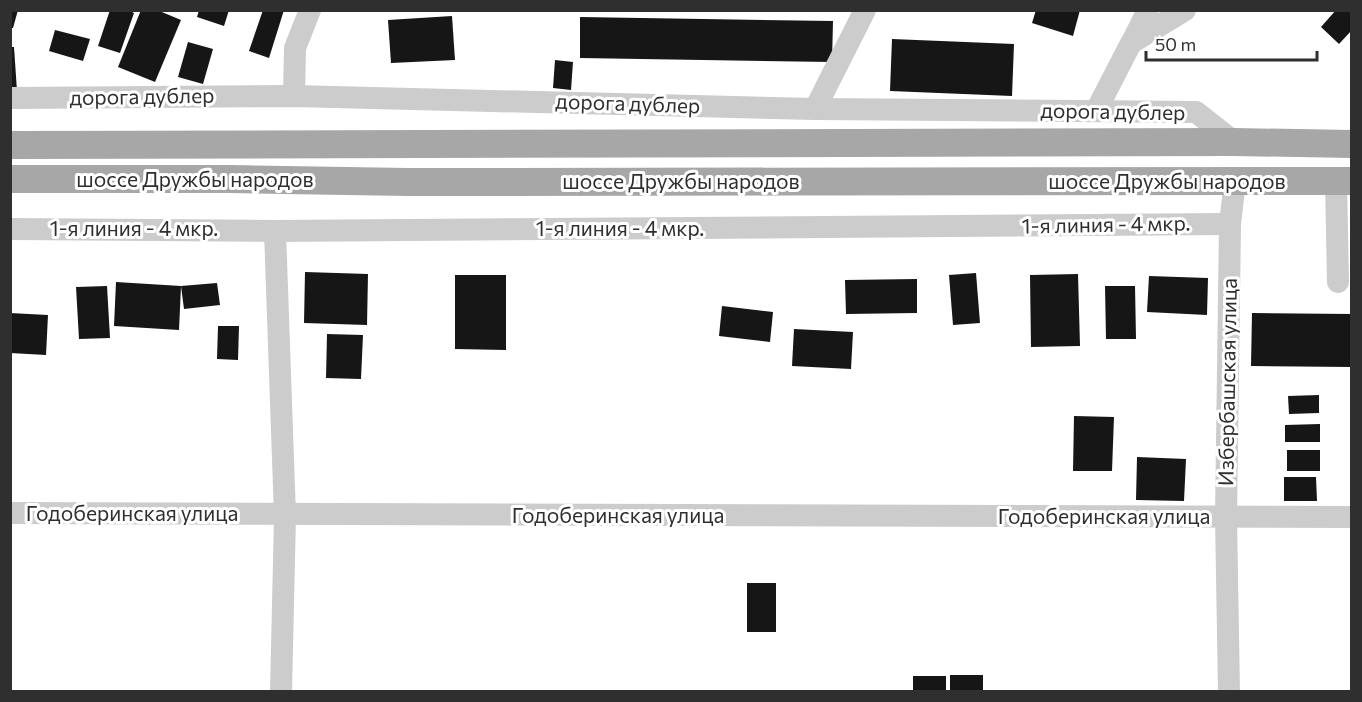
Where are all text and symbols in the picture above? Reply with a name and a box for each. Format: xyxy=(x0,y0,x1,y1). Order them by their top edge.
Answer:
scale bar xyxy=(1146,24,1317,62)
text: 50 m xyxy=(1155,33,1196,55)
street label: дорога дублер xyxy=(69,82,215,109)
street label: дорога дублер xyxy=(555,87,701,118)
street label: дорога дублер xyxy=(1040,97,1186,124)
street label: шоссе Дружбы народов xyxy=(76,166,314,191)
street label: шоссе Дружбы народов xyxy=(562,168,800,193)
street label: шоссе Дружбы народов xyxy=(1048,168,1286,193)
street label: 1-я линия - 4 мкр. xyxy=(1021,210,1190,237)
street label: 1-я линия - 4 мкр. xyxy=(50,215,218,240)
street label: 1-я линия - 4 мкр. xyxy=(536,215,704,240)
street label: Избербашская улица xyxy=(1212,278,1241,486)
street label: Годоберинская улица xyxy=(26,500,238,525)
street label: Годоберинская улица xyxy=(512,502,724,527)
street label: Годоберинская улица xyxy=(998,503,1210,528)

